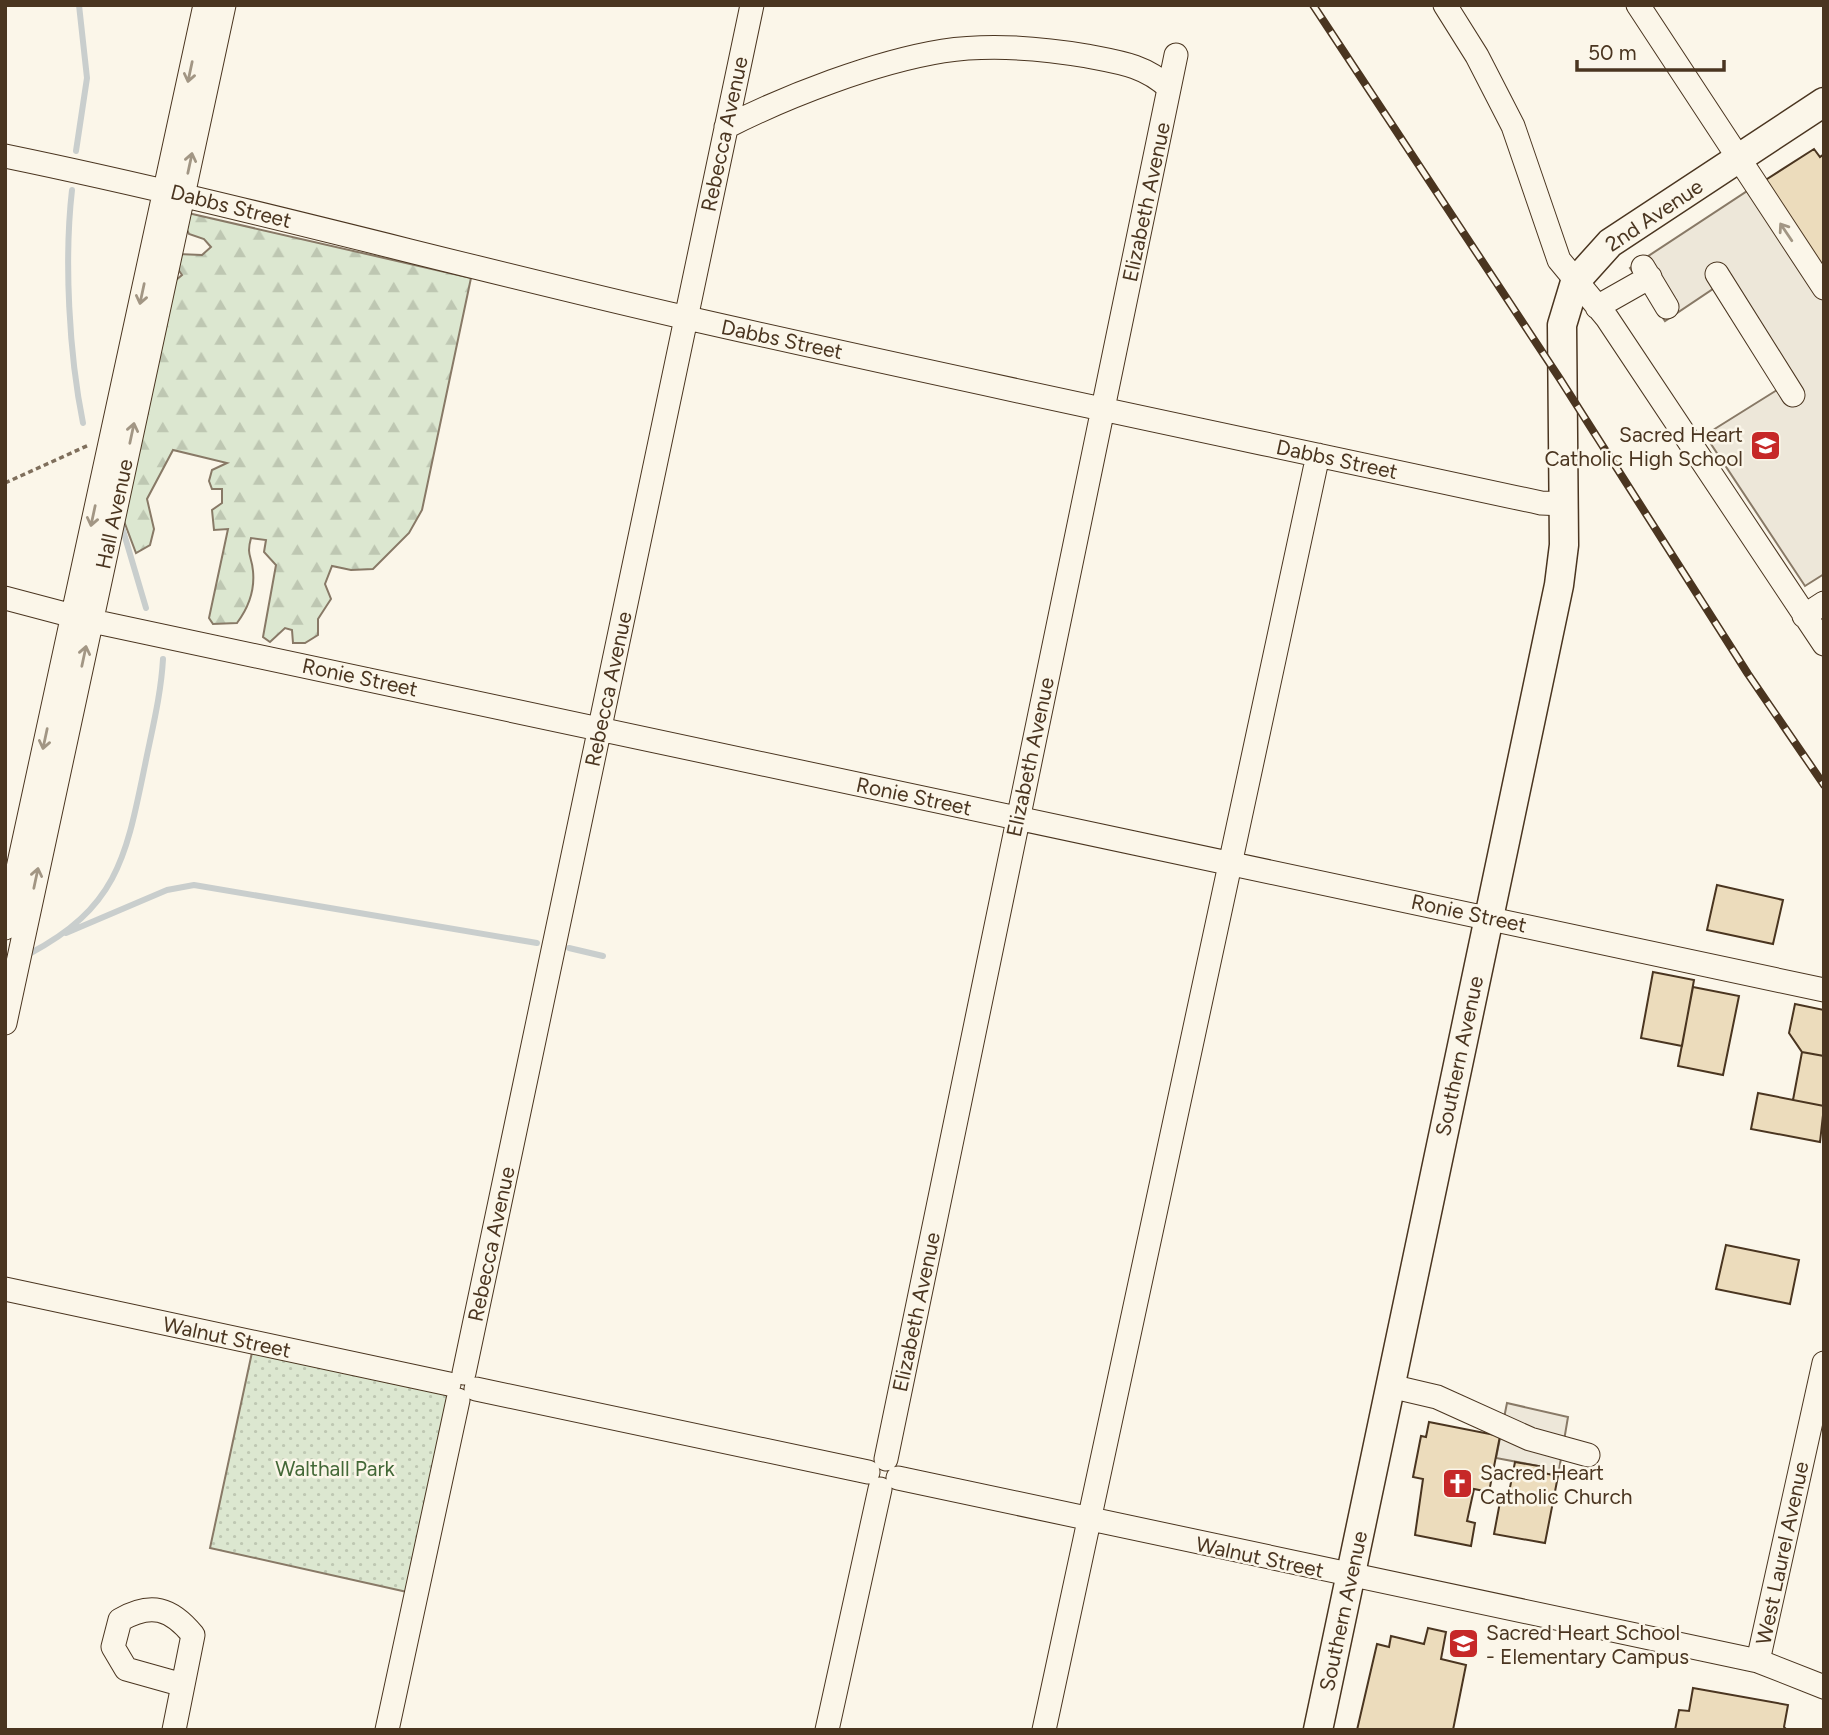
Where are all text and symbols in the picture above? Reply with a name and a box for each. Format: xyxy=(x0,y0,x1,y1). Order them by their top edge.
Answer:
scale bar xyxy=(1577,28,1724,72)
text: 50 m xyxy=(1588,40,1637,65)
street label: Rebecca Avenue xyxy=(695,54,753,214)
one-way arrow xyxy=(183,60,197,83)
street label: Elizabeth Avenue xyxy=(1117,120,1175,284)
one-way arrow xyxy=(183,152,197,175)
street label: 2nd Avenue xyxy=(1601,173,1707,257)
street label: Dabbs Street xyxy=(168,179,294,233)
one-way arrow xyxy=(1779,222,1793,242)
one-way arrow xyxy=(134,282,148,305)
street label: Dabbs Street xyxy=(719,314,845,364)
one-way arrow xyxy=(125,422,139,445)
place label: Sacred Heart Catholic High School xyxy=(1544,422,1743,471)
school or university icon: Sacred Heart Catholic High School xyxy=(1749,429,1783,463)
street label: Dabbs Street xyxy=(1274,434,1400,484)
street label: Hall Avenue xyxy=(90,457,138,571)
one-way arrow xyxy=(86,504,99,527)
street label: Rebecca Avenue xyxy=(579,609,637,769)
one-way arrow xyxy=(78,645,91,668)
street label: Ronie Street xyxy=(300,653,420,701)
street label: Elizabeth Avenue xyxy=(1001,675,1059,839)
one-way arrow xyxy=(38,727,52,750)
street label: Ronie Street xyxy=(854,772,974,820)
one-way arrow xyxy=(30,867,44,890)
street label: Ronie Street xyxy=(1409,889,1529,937)
street label: Southern Avenue xyxy=(1430,974,1488,1138)
street label: Rebecca Avenue xyxy=(462,1164,520,1324)
street label: Elizabeth Avenue xyxy=(887,1230,945,1394)
street label: Walnut Street xyxy=(161,1311,293,1363)
park label: Walthall Park xyxy=(275,1456,395,1481)
street label: West Laurel Avenue xyxy=(1750,1459,1814,1647)
place label: Sacred Heart Catholic Church xyxy=(1480,1460,1632,1509)
church icon: Sacred Heart Catholic Church xyxy=(1440,1467,1474,1501)
street label: Southern Avenue xyxy=(1314,1529,1372,1693)
street label: Walnut Street xyxy=(1194,1531,1326,1583)
place label: Sacred Heart School - Elementary Campus xyxy=(1486,1620,1689,1669)
school or university icon: Sacred Heart School - Elementary Campus xyxy=(1446,1627,1480,1661)

